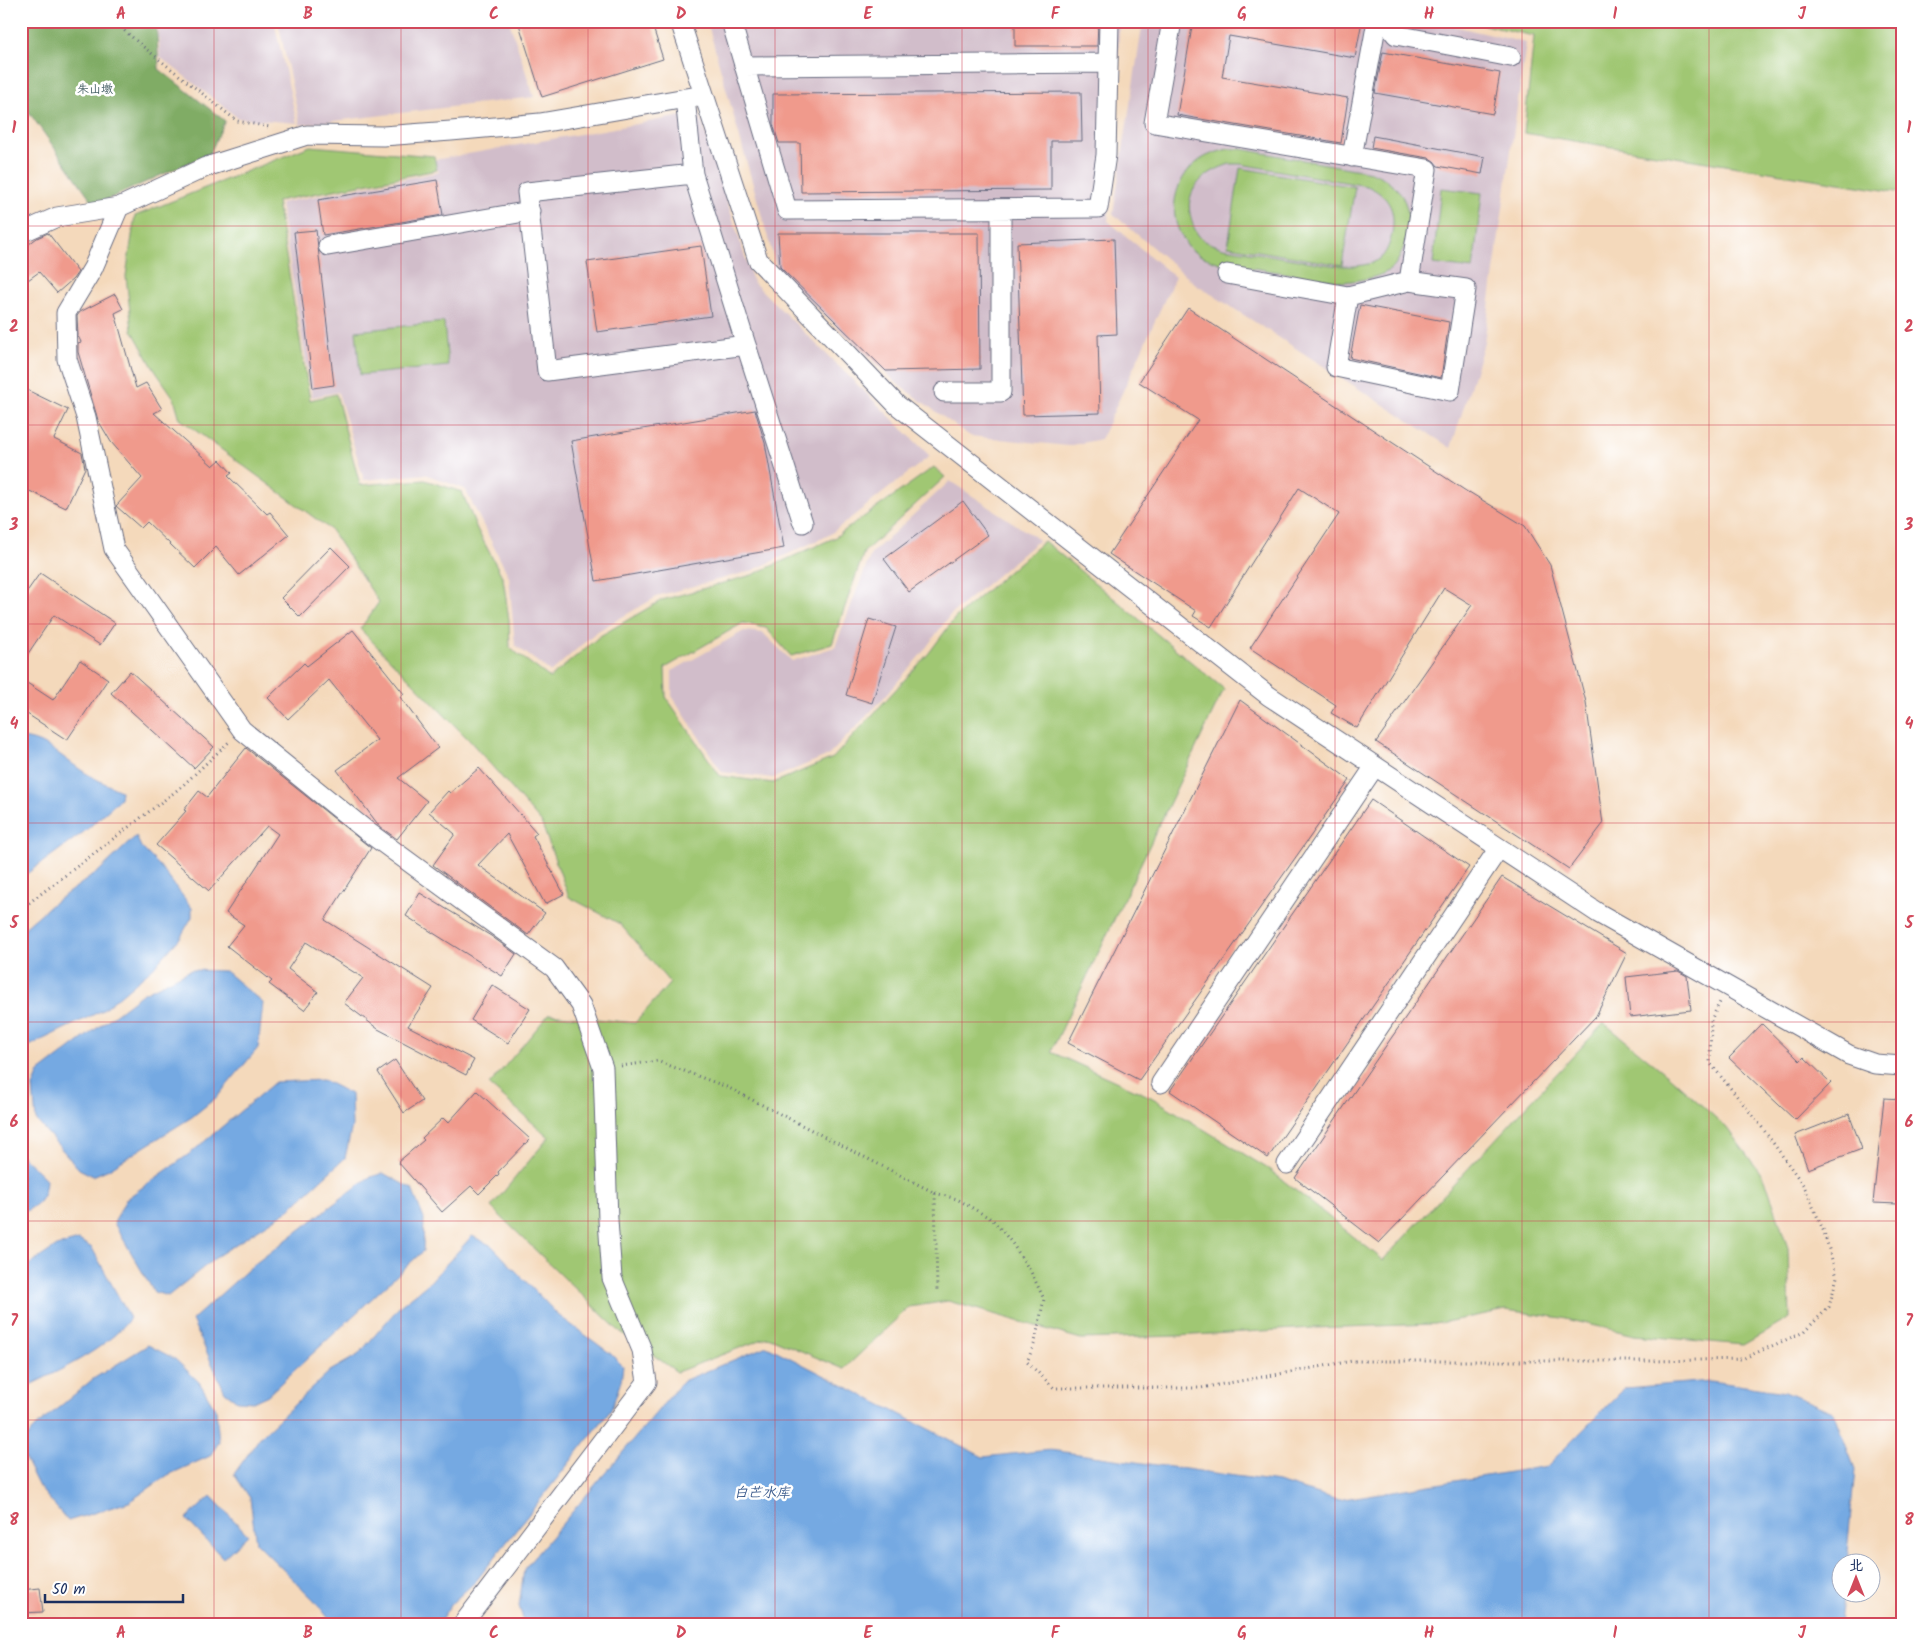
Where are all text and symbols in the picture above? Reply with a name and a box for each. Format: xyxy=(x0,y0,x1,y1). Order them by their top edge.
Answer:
text: A xyxy=(116,2,126,27)
text: B xyxy=(303,2,313,27)
text: C xyxy=(489,2,499,27)
text: D xyxy=(676,2,687,27)
text: E xyxy=(864,2,874,27)
text: F xyxy=(1051,2,1061,27)
text: G xyxy=(1237,2,1247,27)
text: H xyxy=(1424,2,1434,27)
text: I xyxy=(1613,2,1618,27)
text: J xyxy=(1798,2,1807,27)
park label: 朱山墩 xyxy=(77,80,113,99)
text: 1 xyxy=(12,116,17,141)
text: 1 xyxy=(1907,116,1912,141)
text: 2 xyxy=(9,315,19,340)
text: 2 xyxy=(1904,315,1914,340)
text: 3 xyxy=(9,513,19,538)
text: 3 xyxy=(1904,513,1914,538)
text: 4 xyxy=(10,712,19,737)
text: 4 xyxy=(1905,712,1914,737)
text: 5 xyxy=(9,911,20,936)
text: 5 xyxy=(1904,911,1915,936)
text: 6 xyxy=(10,1110,19,1135)
text: 6 xyxy=(1905,1110,1914,1135)
text: 7 xyxy=(10,1309,18,1334)
text: 7 xyxy=(1905,1309,1913,1334)
water label: 白芒水库 xyxy=(734,1482,791,1504)
text: 8 xyxy=(9,1508,19,1533)
text: 8 xyxy=(1904,1508,1914,1533)
north arrow xyxy=(1830,1554,1880,1604)
text: 北 xyxy=(1849,1555,1863,1577)
scale bar xyxy=(45,1571,182,1603)
text: 50 m xyxy=(52,1578,86,1602)
text: A xyxy=(116,1621,126,1646)
text: B xyxy=(303,1621,313,1646)
text: C xyxy=(489,1621,499,1646)
text: D xyxy=(676,1621,687,1646)
text: E xyxy=(864,1621,874,1646)
text: F xyxy=(1051,1621,1061,1646)
text: G xyxy=(1237,1621,1247,1646)
text: H xyxy=(1424,1621,1434,1646)
text: I xyxy=(1613,1621,1618,1646)
text: J xyxy=(1798,1621,1807,1646)

